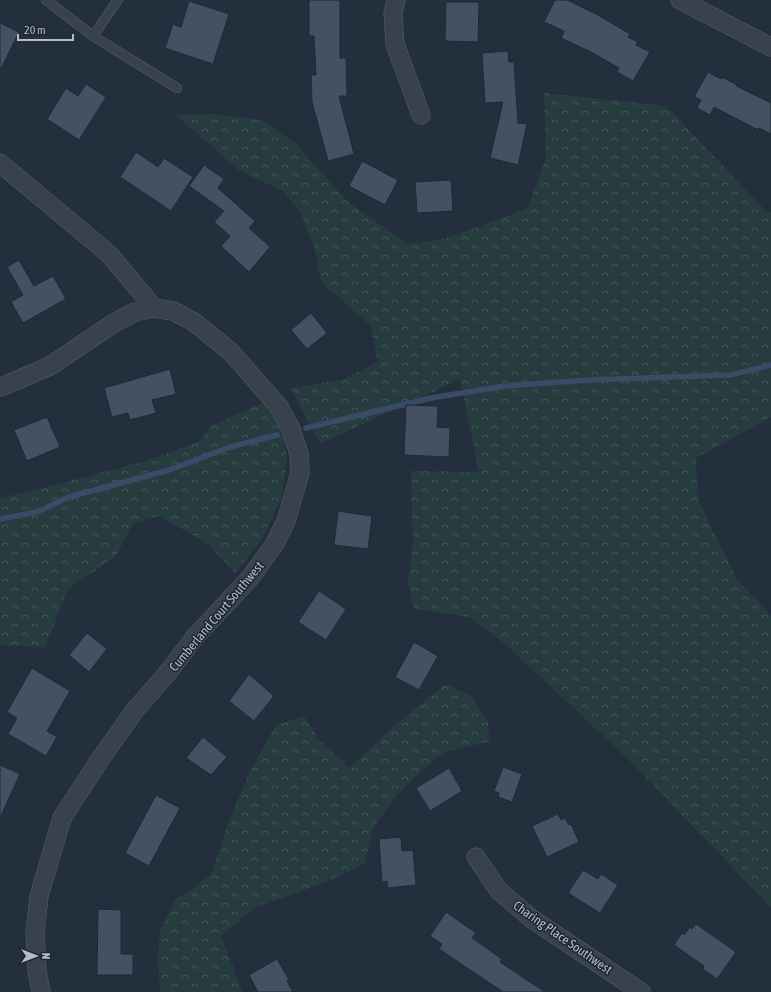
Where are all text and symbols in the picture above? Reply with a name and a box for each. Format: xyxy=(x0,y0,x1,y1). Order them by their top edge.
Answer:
scale bar xyxy=(18,16,73,42)
text: 20 m xyxy=(24,23,46,37)
street label: Cumberland Court Southwest xyxy=(166,558,267,674)
street label: Charing Place Southwest xyxy=(511,898,615,977)
north arrow xyxy=(16,936,56,976)
text: N xyxy=(40,953,52,959)

